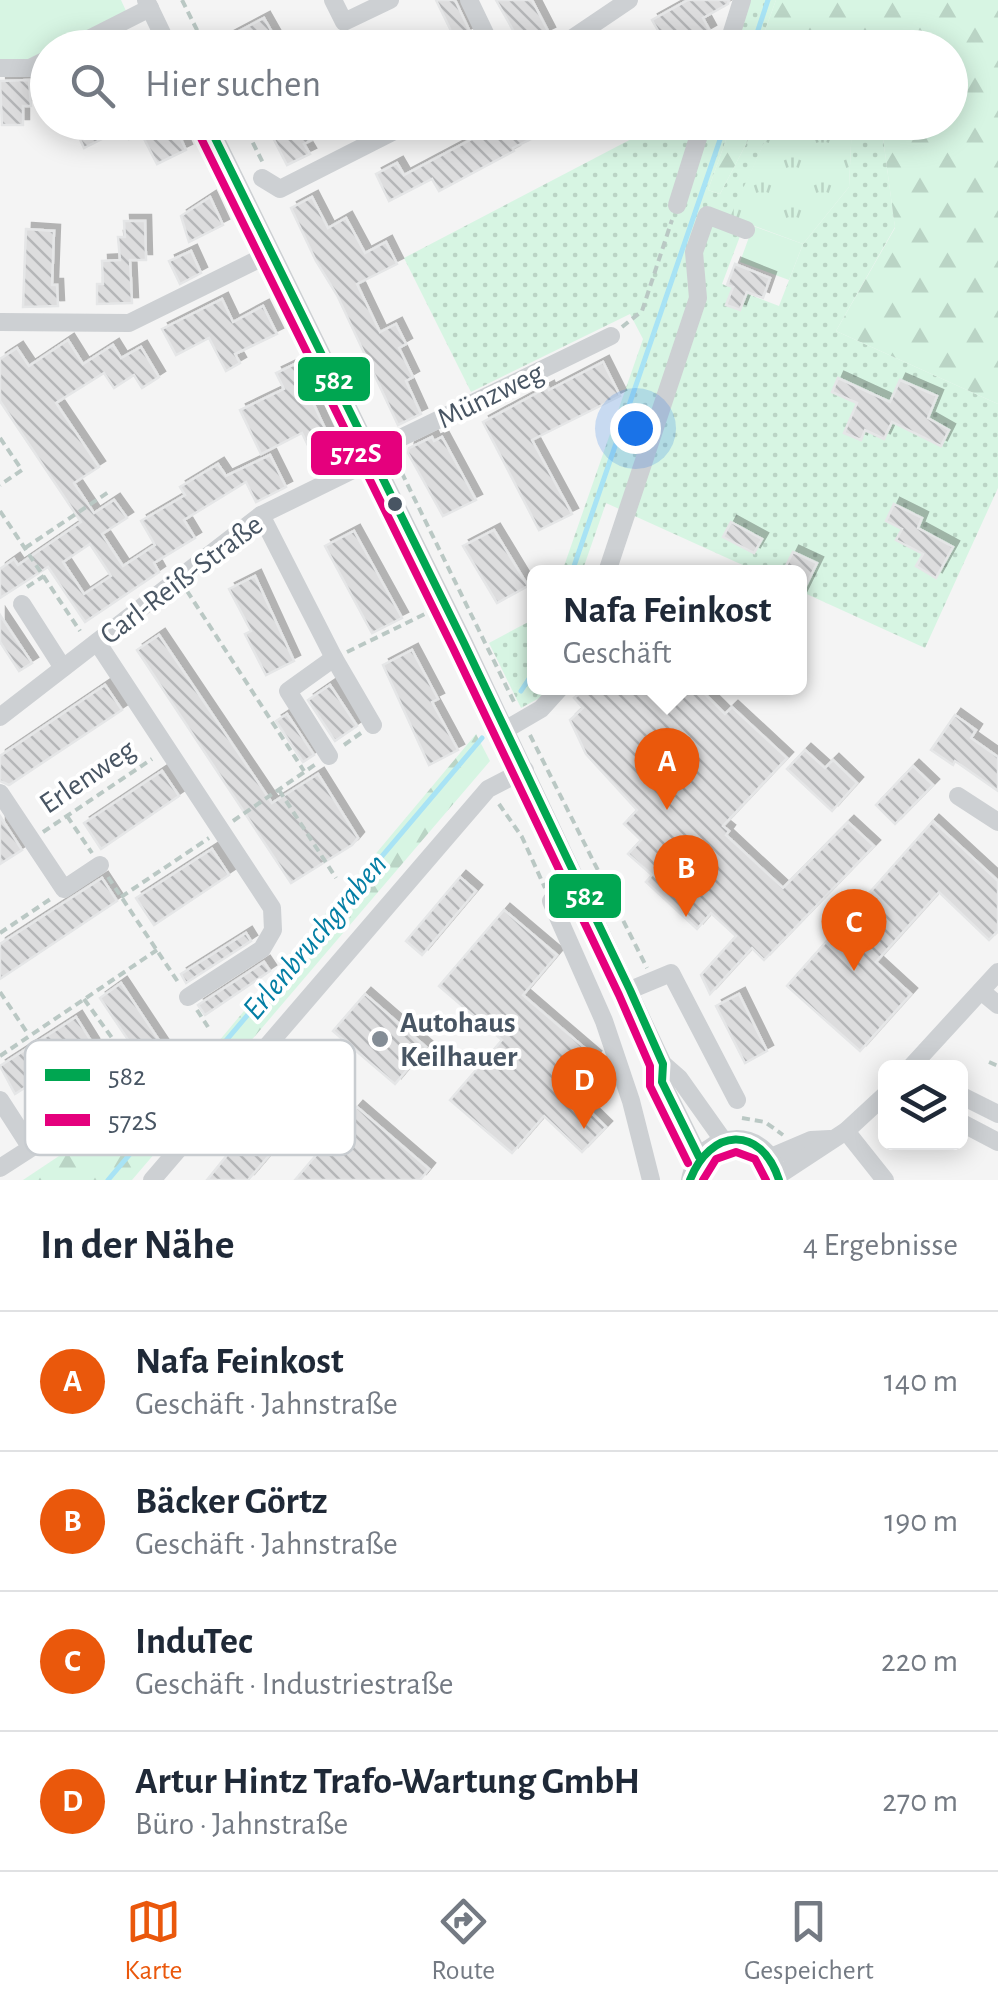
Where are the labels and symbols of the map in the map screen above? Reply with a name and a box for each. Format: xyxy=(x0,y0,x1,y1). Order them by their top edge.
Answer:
line badge: 582 xyxy=(296,355,372,403)
street label: Münzweg xyxy=(433,357,549,434)
text: 582 xyxy=(314,367,354,395)
your location xyxy=(610,403,661,454)
line badge: 572S xyxy=(309,429,404,477)
text: 572S xyxy=(330,440,382,468)
unlabelled marker xyxy=(385,494,405,514)
street label: Carl-Reiß-Straße xyxy=(95,509,268,650)
pin: A xyxy=(634,728,700,810)
street label: Erlenweg xyxy=(34,734,141,819)
pin: B xyxy=(654,834,718,917)
water label: Erlenbruchgraben xyxy=(237,848,393,1025)
line badge: 582 xyxy=(547,872,623,920)
text: 582 xyxy=(565,883,605,911)
pin: C xyxy=(822,888,886,971)
place label: Autohaus Keilhauer xyxy=(400,1008,518,1072)
marker: Autohaus Keilhauer xyxy=(369,1028,391,1050)
legend xyxy=(25,1040,355,1155)
pin: D xyxy=(552,1046,616,1129)
text: 582 xyxy=(108,1063,146,1091)
text: 572S xyxy=(108,1108,157,1136)

